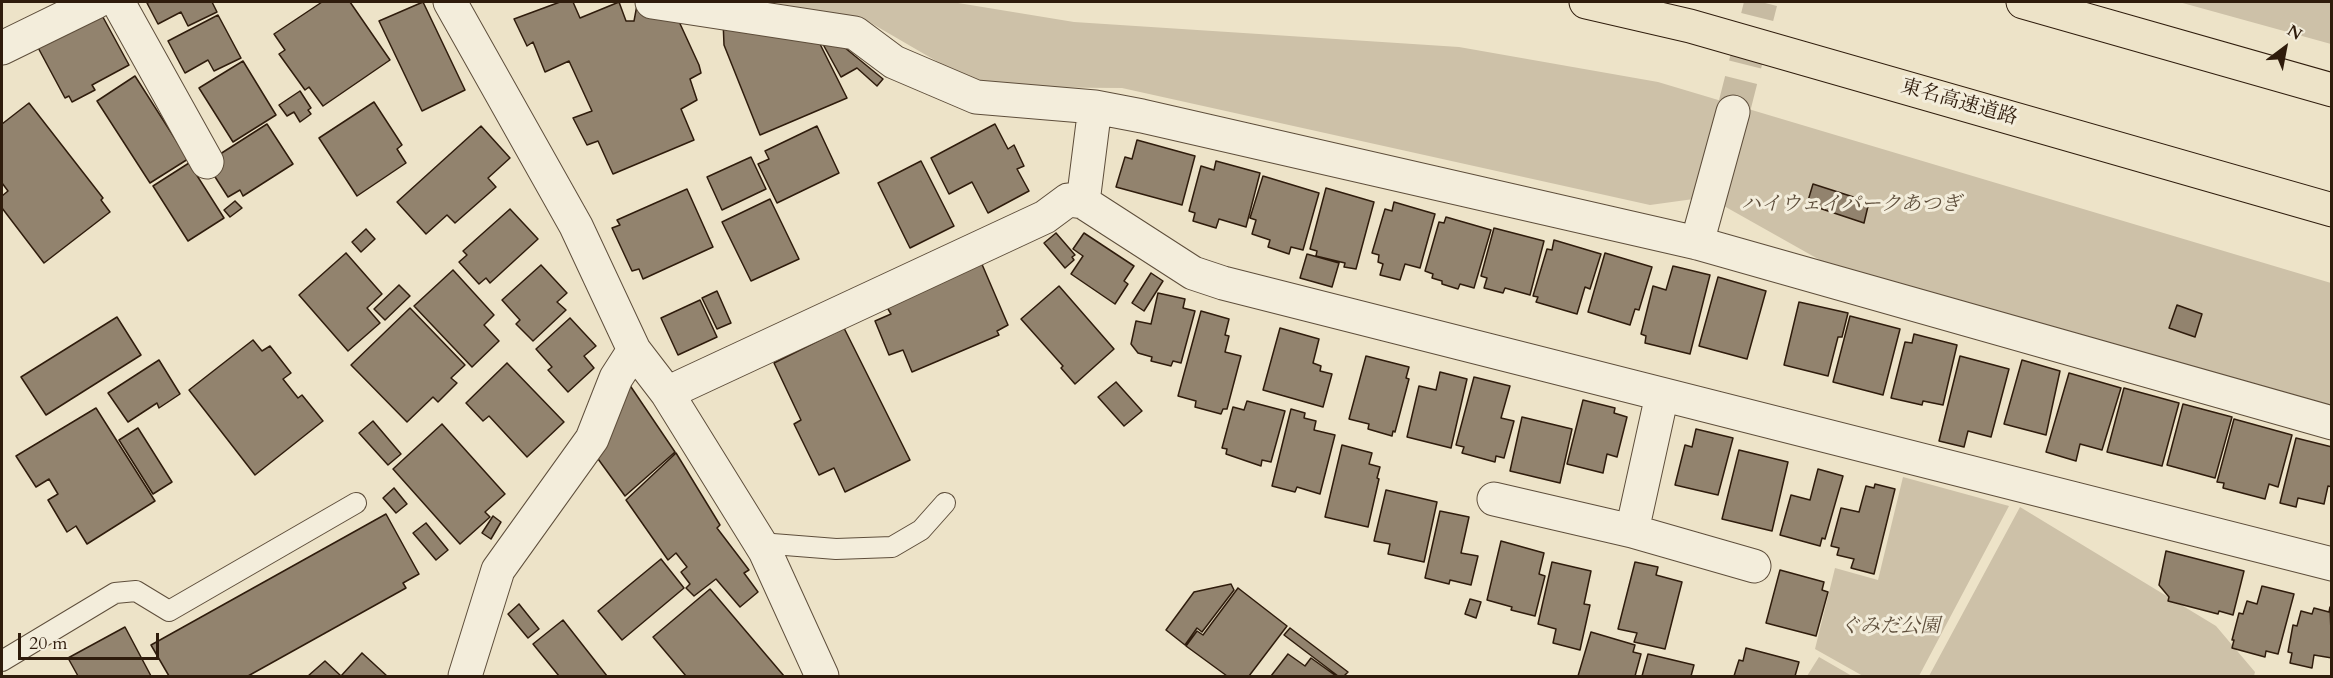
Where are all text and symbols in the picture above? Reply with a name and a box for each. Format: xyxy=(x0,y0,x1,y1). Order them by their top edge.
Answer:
north arrow xyxy=(2255,18,2315,78)
text: N xyxy=(2283,20,2306,46)
street label: 東名高速道路 xyxy=(1898,75,2020,131)
park label: ハイウェイパークあつぎ xyxy=(1741,193,1961,217)
park label: ぐみだ公園 xyxy=(1840,615,1940,639)
scale bar xyxy=(21,621,162,659)
text: 20 m xyxy=(29,631,68,656)

